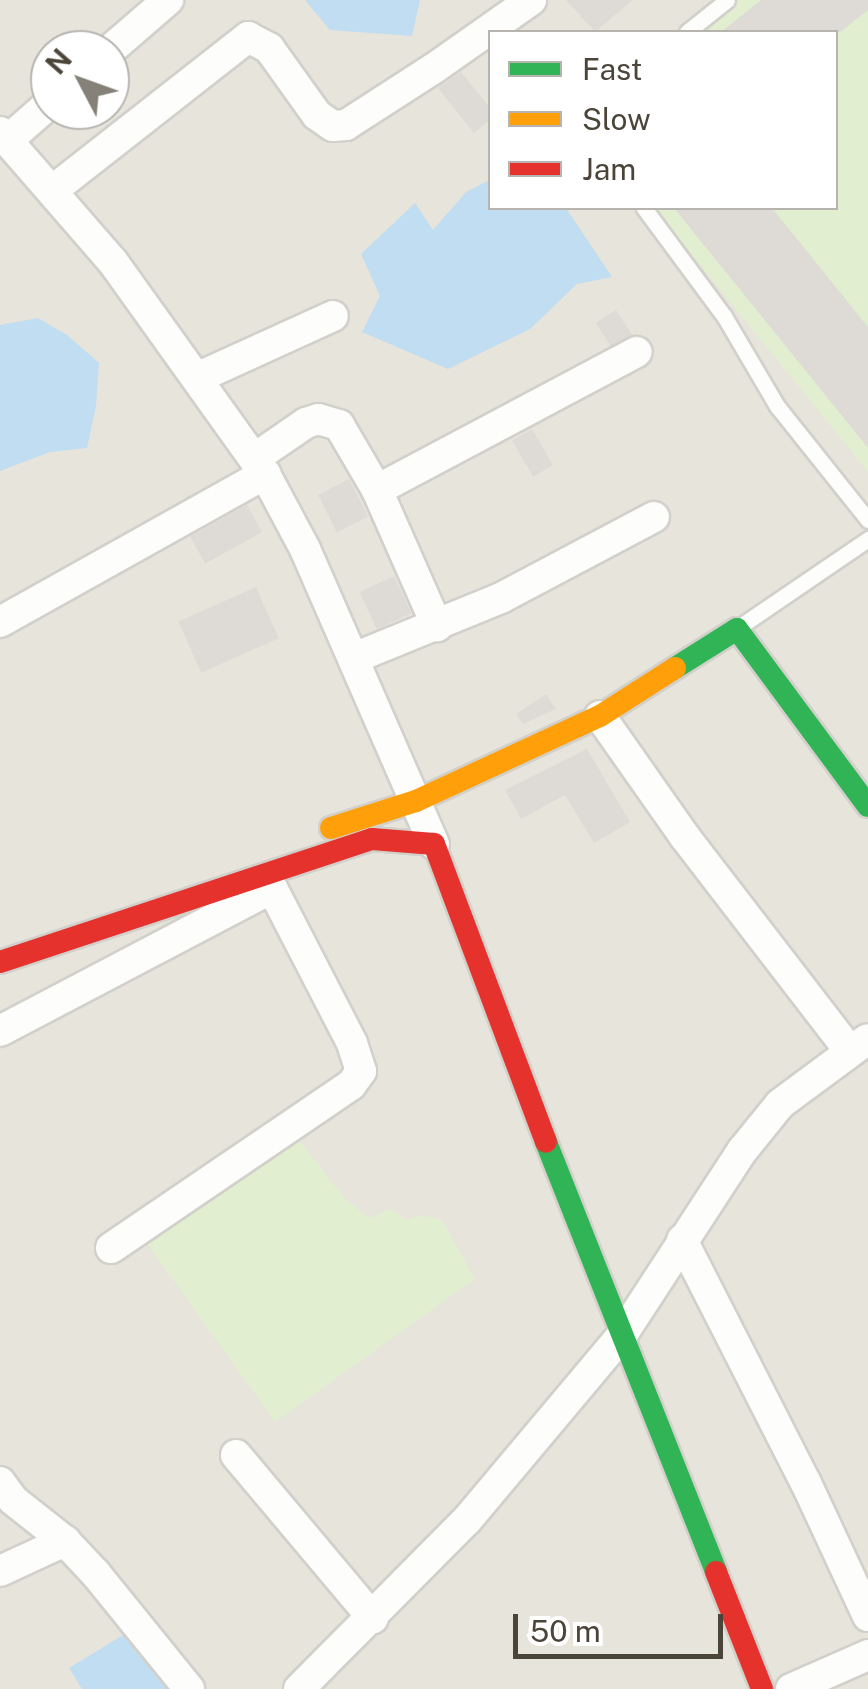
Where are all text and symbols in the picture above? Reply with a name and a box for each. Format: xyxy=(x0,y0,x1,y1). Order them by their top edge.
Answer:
north arrow xyxy=(30,30,130,130)
legend xyxy=(488,30,838,210)
text: N xyxy=(39,42,78,80)
text: Fast xyxy=(582,51,642,87)
text: Slow xyxy=(582,101,651,137)
text: Jam xyxy=(582,151,636,187)
scale bar xyxy=(518,1594,728,1656)
text: 50 m xyxy=(530,1613,601,1649)

